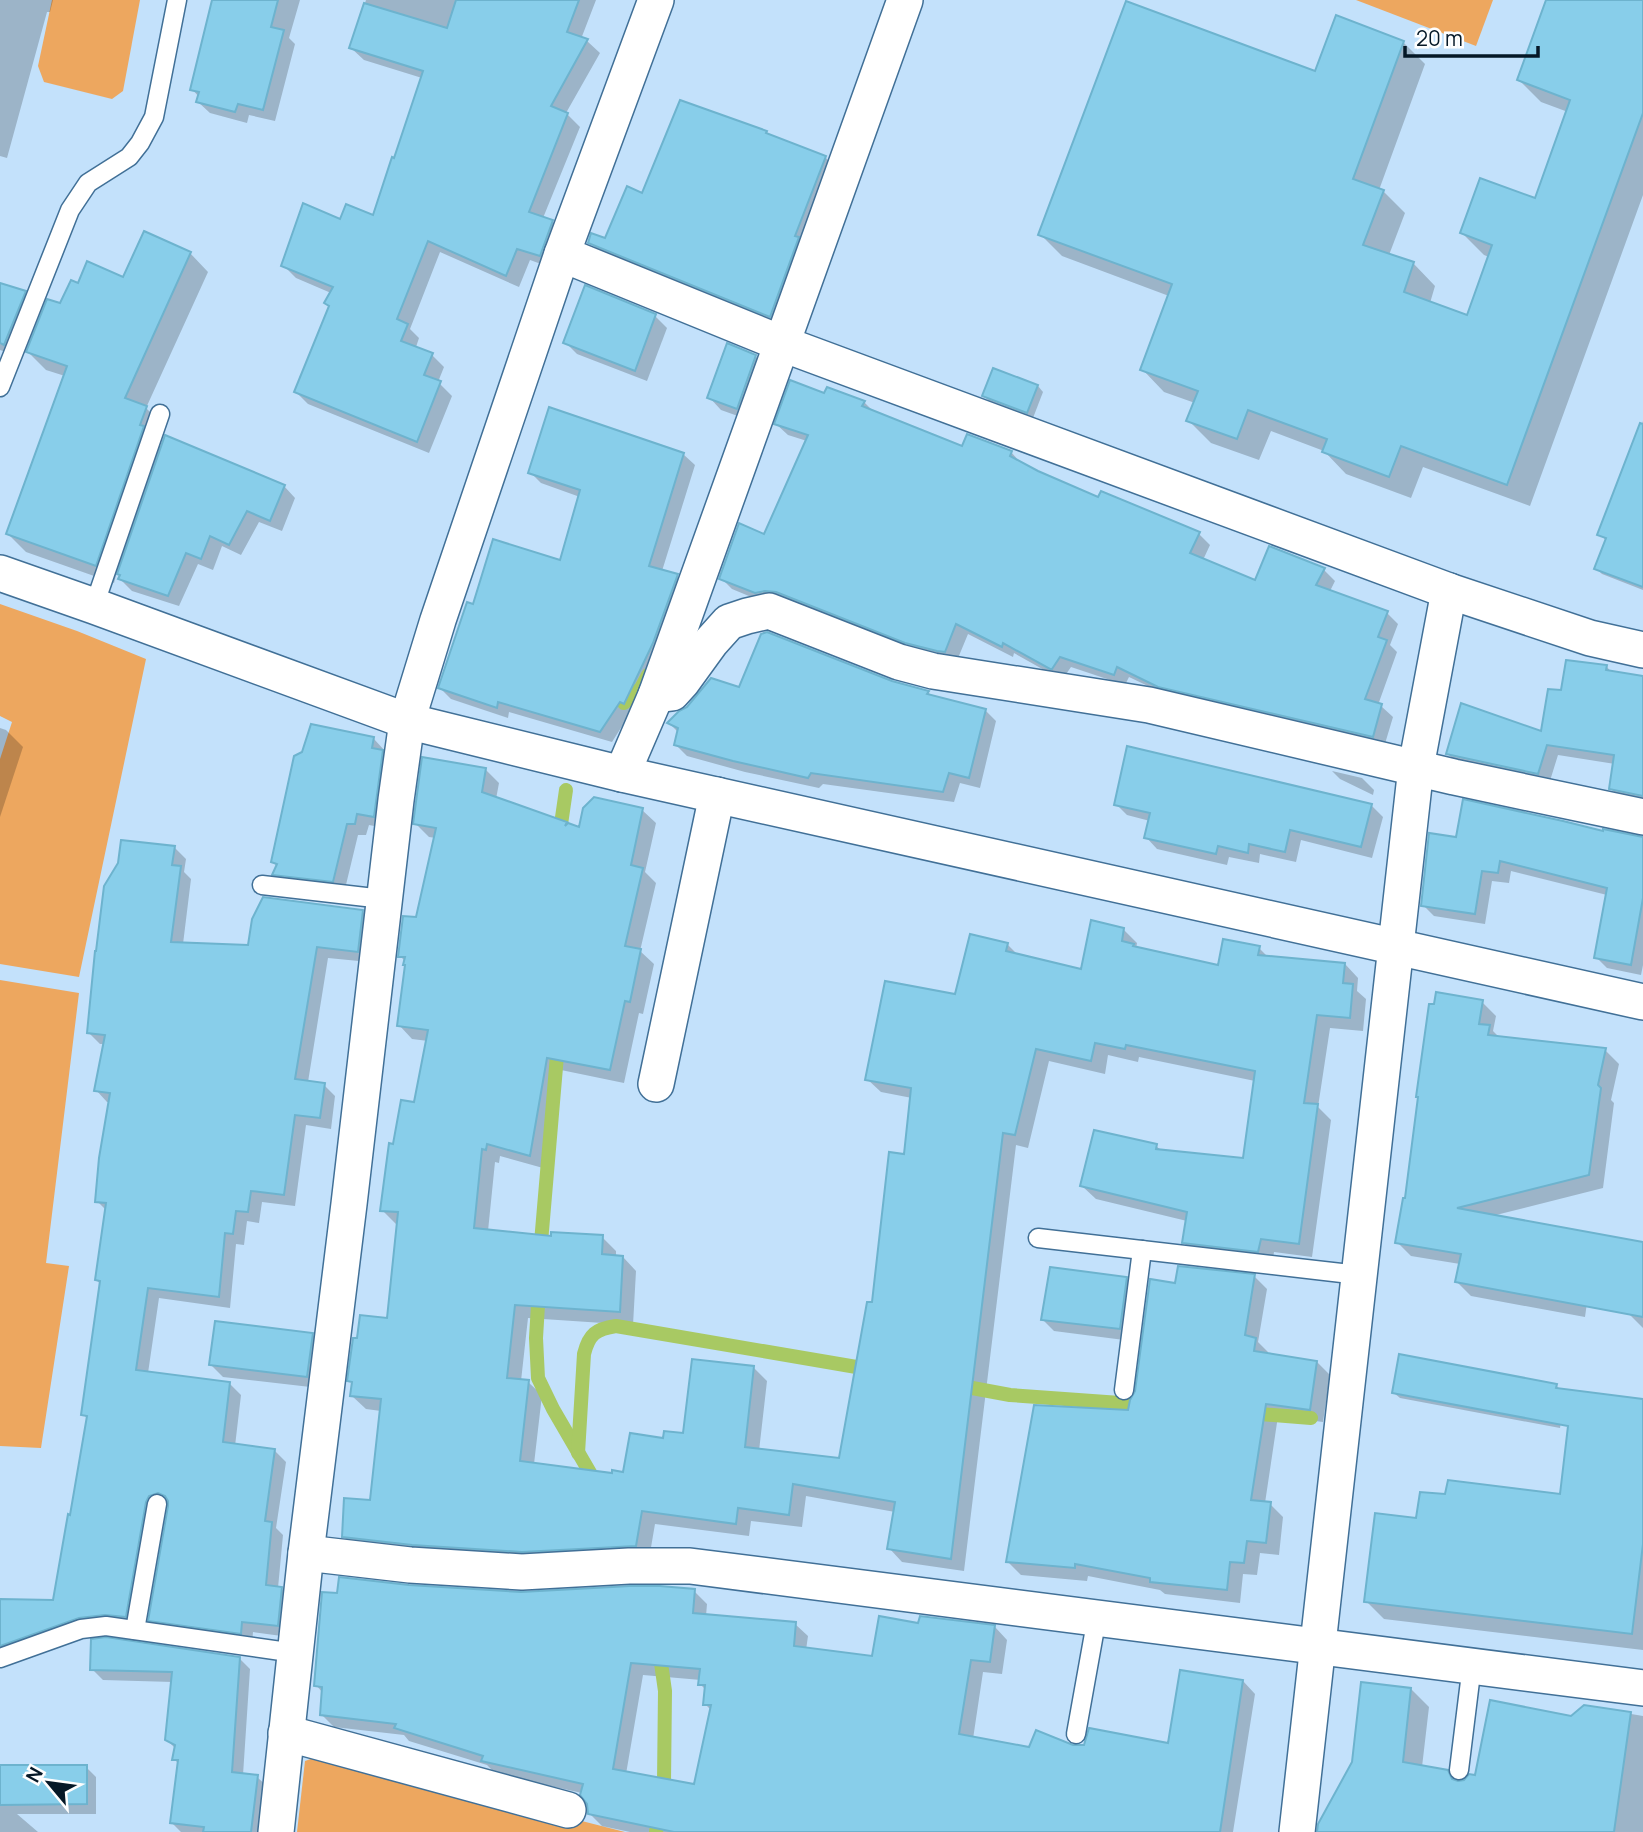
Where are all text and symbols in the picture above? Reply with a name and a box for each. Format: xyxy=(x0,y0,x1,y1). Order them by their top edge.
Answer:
scale bar xyxy=(1405,14,1538,58)
text: 20 m xyxy=(1416,24,1463,52)
north arrow xyxy=(14,1748,84,1818)
text: N xyxy=(19,1762,49,1787)

